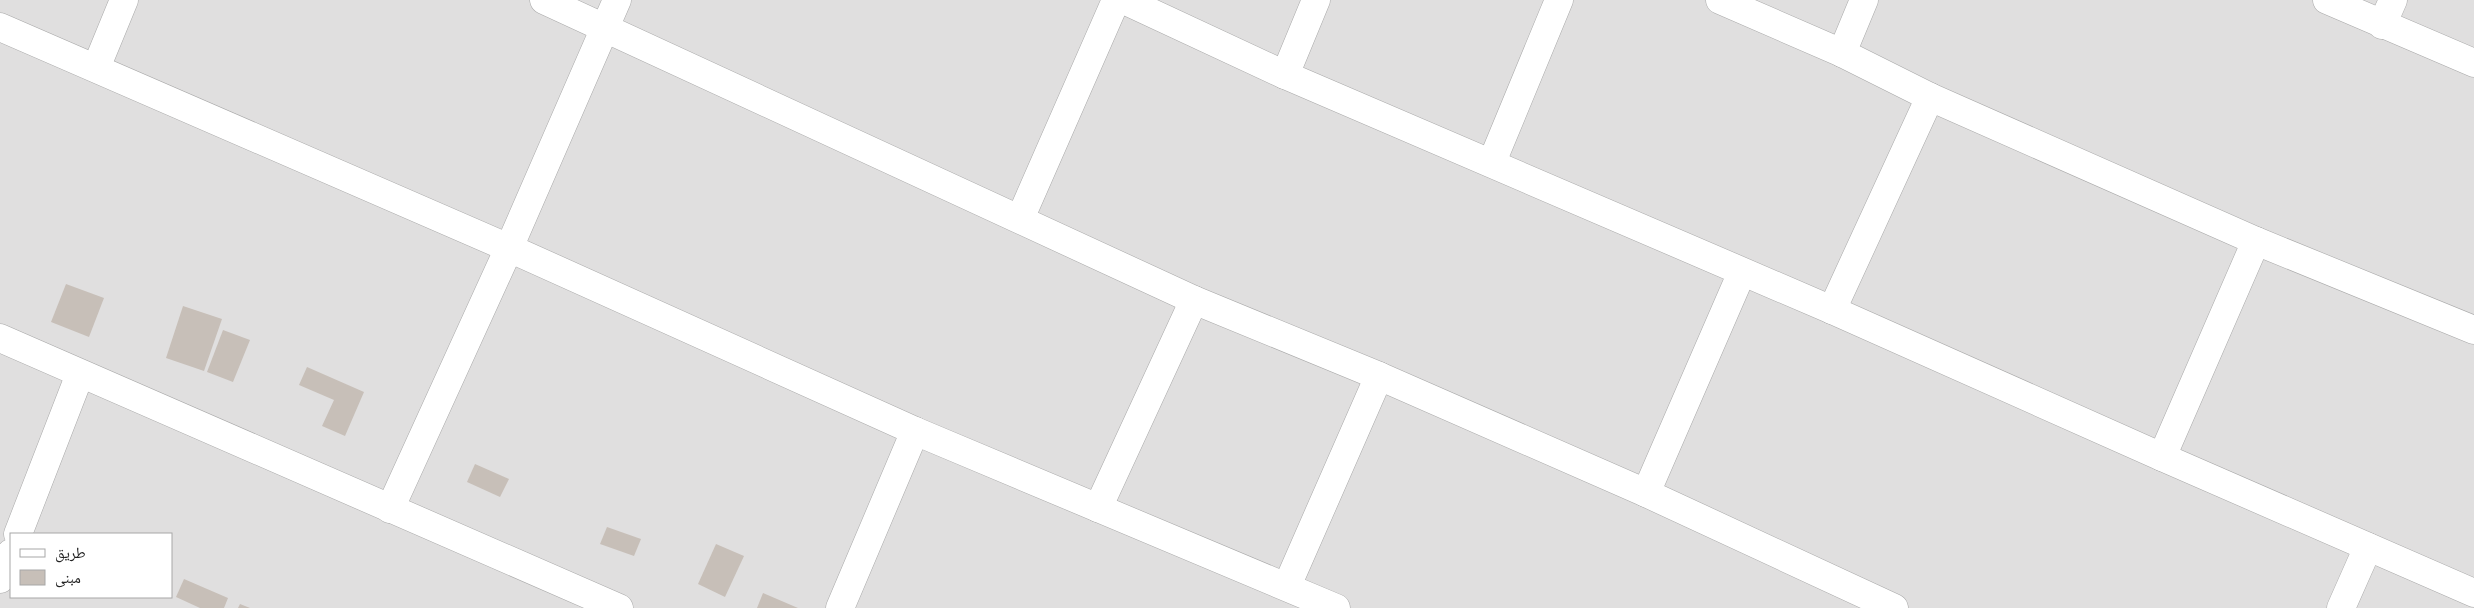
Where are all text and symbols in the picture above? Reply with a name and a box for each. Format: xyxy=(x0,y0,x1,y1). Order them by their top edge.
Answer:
legend xyxy=(10,533,172,598)
text: طريق xyxy=(55,543,86,563)
text: مبنى xyxy=(55,568,81,588)

